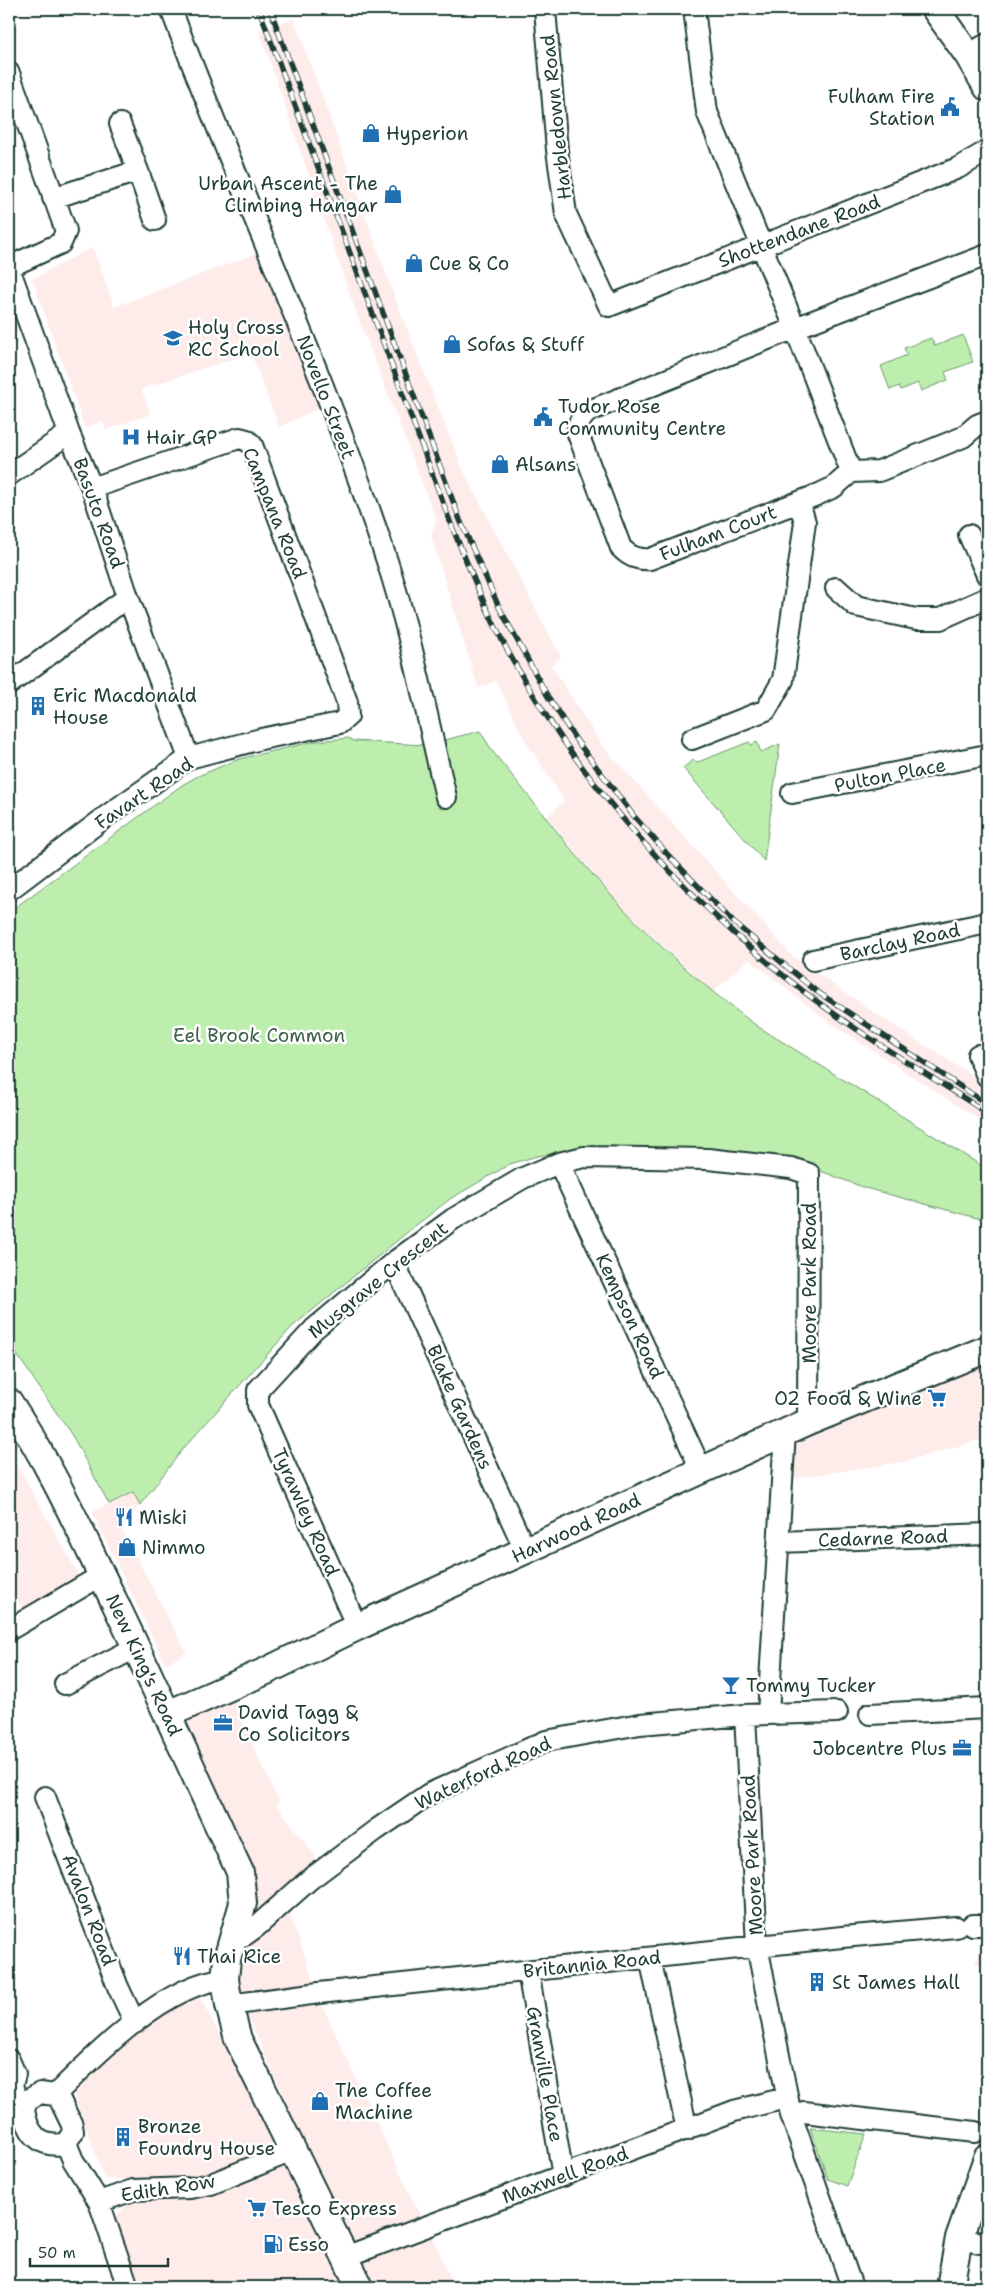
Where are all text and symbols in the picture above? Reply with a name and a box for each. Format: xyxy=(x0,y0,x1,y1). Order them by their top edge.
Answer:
street label: Harbledown Road xyxy=(535,33,577,201)
place label: Fulham Fire Station xyxy=(828,84,935,131)
public building icon: Fulham Fire Station xyxy=(939,96,961,118)
place label: Hyperion xyxy=(386,121,468,146)
shop icon: Hyperion xyxy=(360,122,382,144)
place label: Urban Ascent - The Climbing Hangar xyxy=(198,171,378,218)
shop icon: Urban Ascent - The Climbing Hangar xyxy=(382,183,404,205)
street label: Shottendane Road xyxy=(714,189,884,273)
place label: Cue & Co xyxy=(429,251,509,276)
shop icon: Cue & Co xyxy=(403,252,425,274)
place label: Holy Cross RC School xyxy=(188,315,285,362)
school or university icon: Holy Cross RC School xyxy=(162,327,184,349)
street label: Novello Street xyxy=(291,331,361,463)
place label: Sofas & Stuff xyxy=(467,332,585,357)
shop icon: Sofas & Stuff xyxy=(441,333,463,355)
place label: Tudor Rose Community Centre xyxy=(558,394,726,441)
public building icon: Tudor Rose Community Centre xyxy=(532,406,554,428)
place label: Hair GP xyxy=(146,425,217,450)
hospital icon: Hair GP xyxy=(120,426,142,448)
street label: Campana Road xyxy=(237,444,313,582)
place label: Alsans xyxy=(515,452,576,477)
shop icon: Alsans xyxy=(489,453,511,475)
street label: Basuto Road xyxy=(67,454,131,572)
street label: Fulham Court xyxy=(656,499,780,567)
place label: Eric Macdonald House xyxy=(53,683,197,730)
building icon: Eric Macdonald House xyxy=(27,695,49,717)
street label: Favart Road xyxy=(90,751,198,835)
street label: Pulton Place xyxy=(832,752,948,798)
street label: Barclay Road xyxy=(838,917,962,967)
park label: Eel Brook Common xyxy=(173,1023,345,1048)
street label: Moore Park Road xyxy=(797,1202,822,1364)
street label: Musgrave Crescent xyxy=(303,1216,453,1344)
street label: Kempson Road xyxy=(590,1249,670,1383)
street label: Blake Gardens xyxy=(421,1341,499,1473)
place label: O2 Food & Wine xyxy=(774,1386,922,1411)
supermarket icon: O2 Food & Wine xyxy=(926,1387,948,1409)
street label: Tyrawley Road xyxy=(267,1444,345,1580)
street label: Harwood Road xyxy=(507,1487,645,1569)
place label: Miski xyxy=(139,1505,187,1530)
restaurant icon: Miski xyxy=(113,1506,135,1528)
street label: Cedarne Road xyxy=(817,1523,949,1553)
place label: Nimmo xyxy=(142,1535,206,1560)
shop icon: Nimmo xyxy=(116,1536,138,1558)
street label: New King's Road xyxy=(100,1590,188,1740)
place label: Tommy Tucker xyxy=(746,1673,876,1698)
bar icon: Tommy Tucker xyxy=(720,1674,742,1696)
place label: David Tagg & Co Solicitors xyxy=(238,1700,359,1747)
office icon: David Tagg & Co Solicitors xyxy=(212,1712,234,1734)
street label: Waterford Road xyxy=(411,1730,555,1816)
place label: Jobcentre Plus xyxy=(812,1736,947,1761)
office icon: Jobcentre Plus xyxy=(951,1737,973,1759)
street label: Moore Park Road xyxy=(735,1774,769,1936)
street label: Avalon Road xyxy=(56,1851,122,1969)
place label: Thai Rice xyxy=(197,1944,281,1969)
street label: Britannia Road xyxy=(522,1944,662,1984)
restaurant icon: Thai Rice xyxy=(171,1945,193,1967)
place label: St James Hall xyxy=(832,1970,960,1995)
building icon: St James Hall xyxy=(806,1971,828,1993)
street label: Granville Place xyxy=(521,2004,569,2144)
place label: The Coffee Machine xyxy=(335,2078,432,2125)
shop icon: The Coffee Machine xyxy=(309,2090,331,2112)
place label: Bronze Foundry House xyxy=(138,2114,275,2161)
building icon: Bronze Foundry House xyxy=(112,2126,134,2148)
street label: Maxwell Road xyxy=(498,2141,632,2209)
street label: Edith Row xyxy=(119,2168,217,2208)
place label: Tesco Express xyxy=(272,2196,397,2221)
supermarket icon: Tesco Express xyxy=(246,2197,268,2219)
place label: Esso xyxy=(288,2232,329,2257)
fuel station icon: Esso xyxy=(262,2233,284,2255)
scale bar xyxy=(30,2236,168,2268)
text: 50 m xyxy=(38,2243,76,2263)

